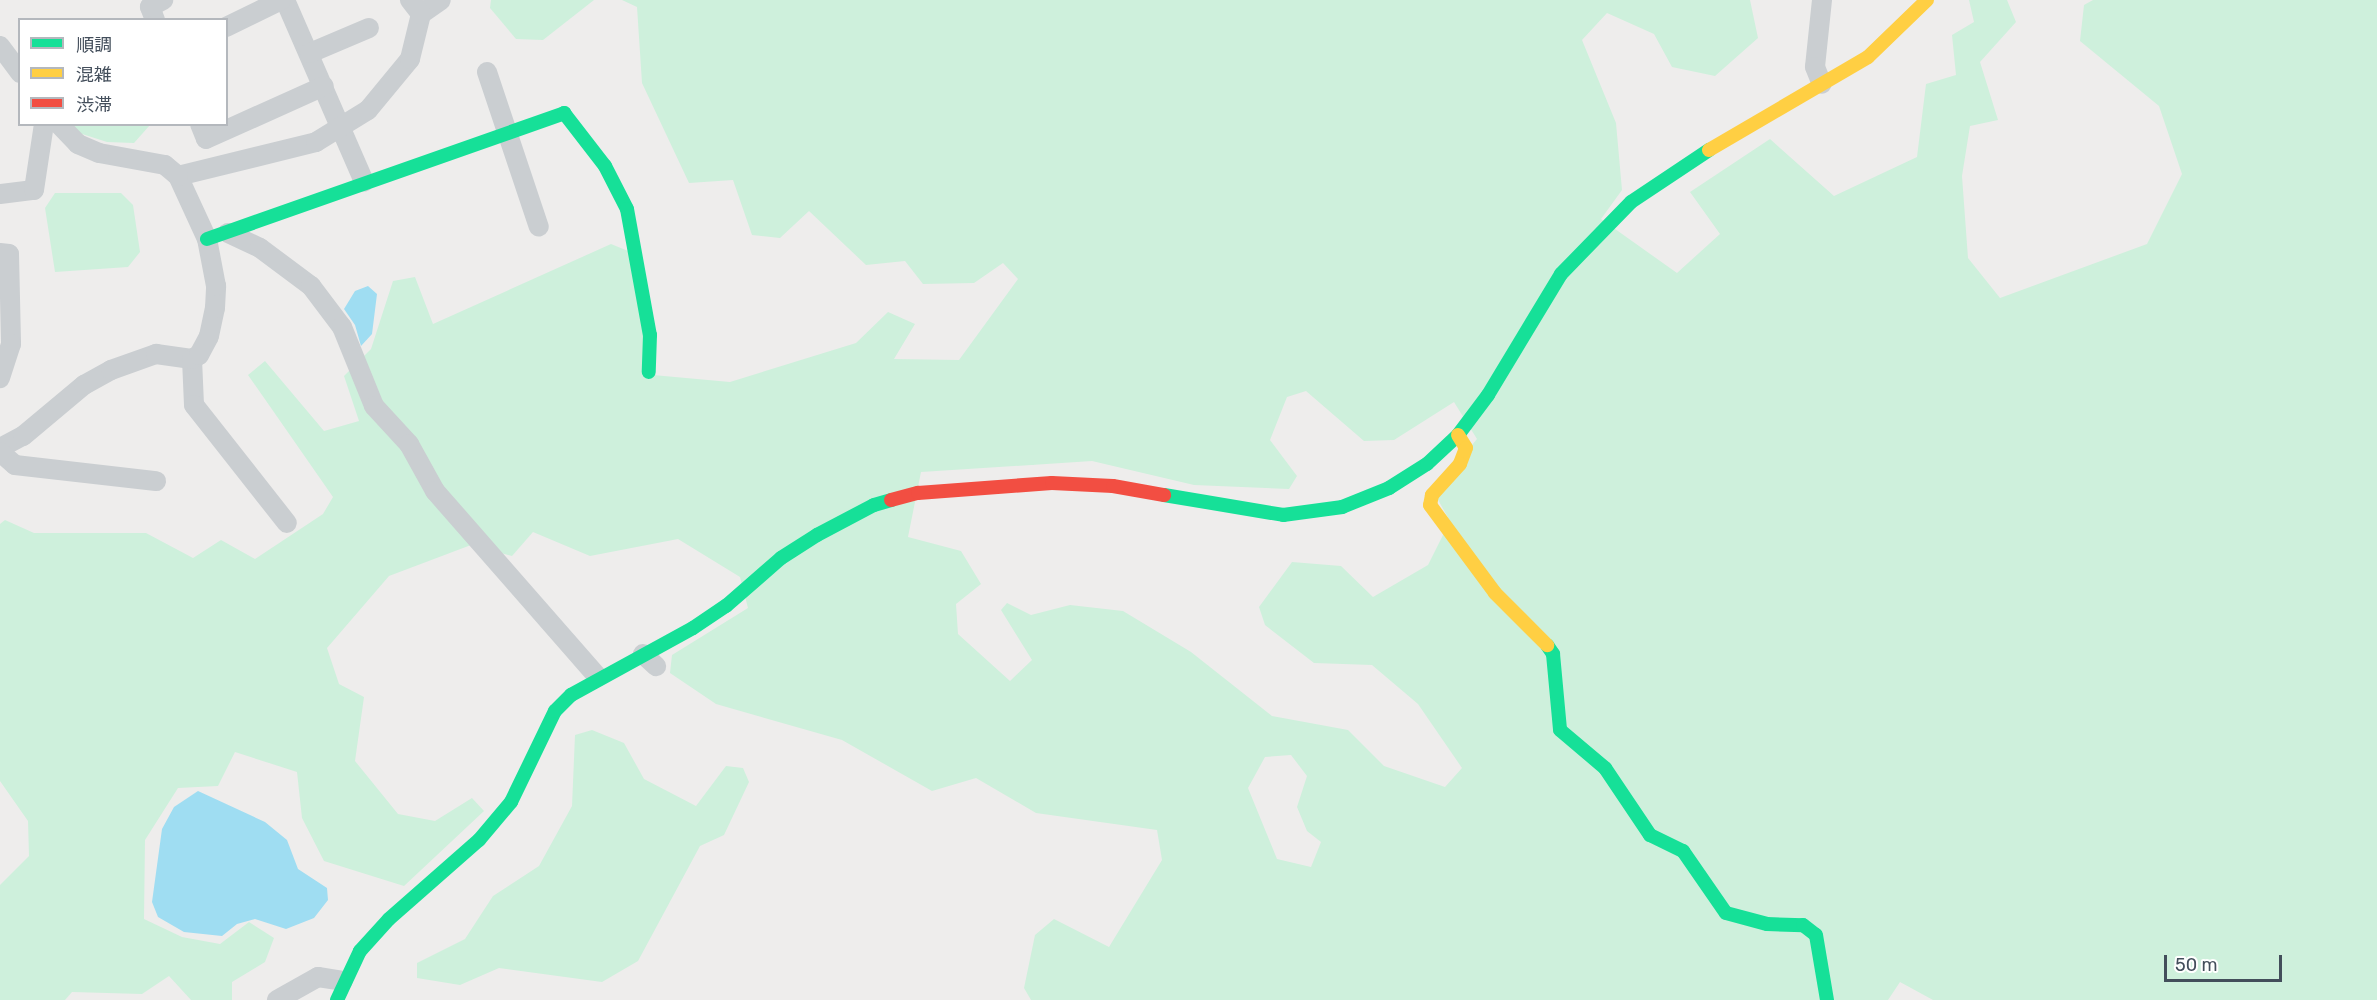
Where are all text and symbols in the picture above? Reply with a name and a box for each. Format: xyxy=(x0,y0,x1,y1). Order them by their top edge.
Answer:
legend xyxy=(18,18,228,126)
text: 順調 xyxy=(76,34,112,56)
text: 混雑 xyxy=(76,64,112,86)
text: 渋滞 xyxy=(76,94,112,116)
scale bar xyxy=(2167,943,2286,981)
text: 50 m xyxy=(2175,954,2218,976)

